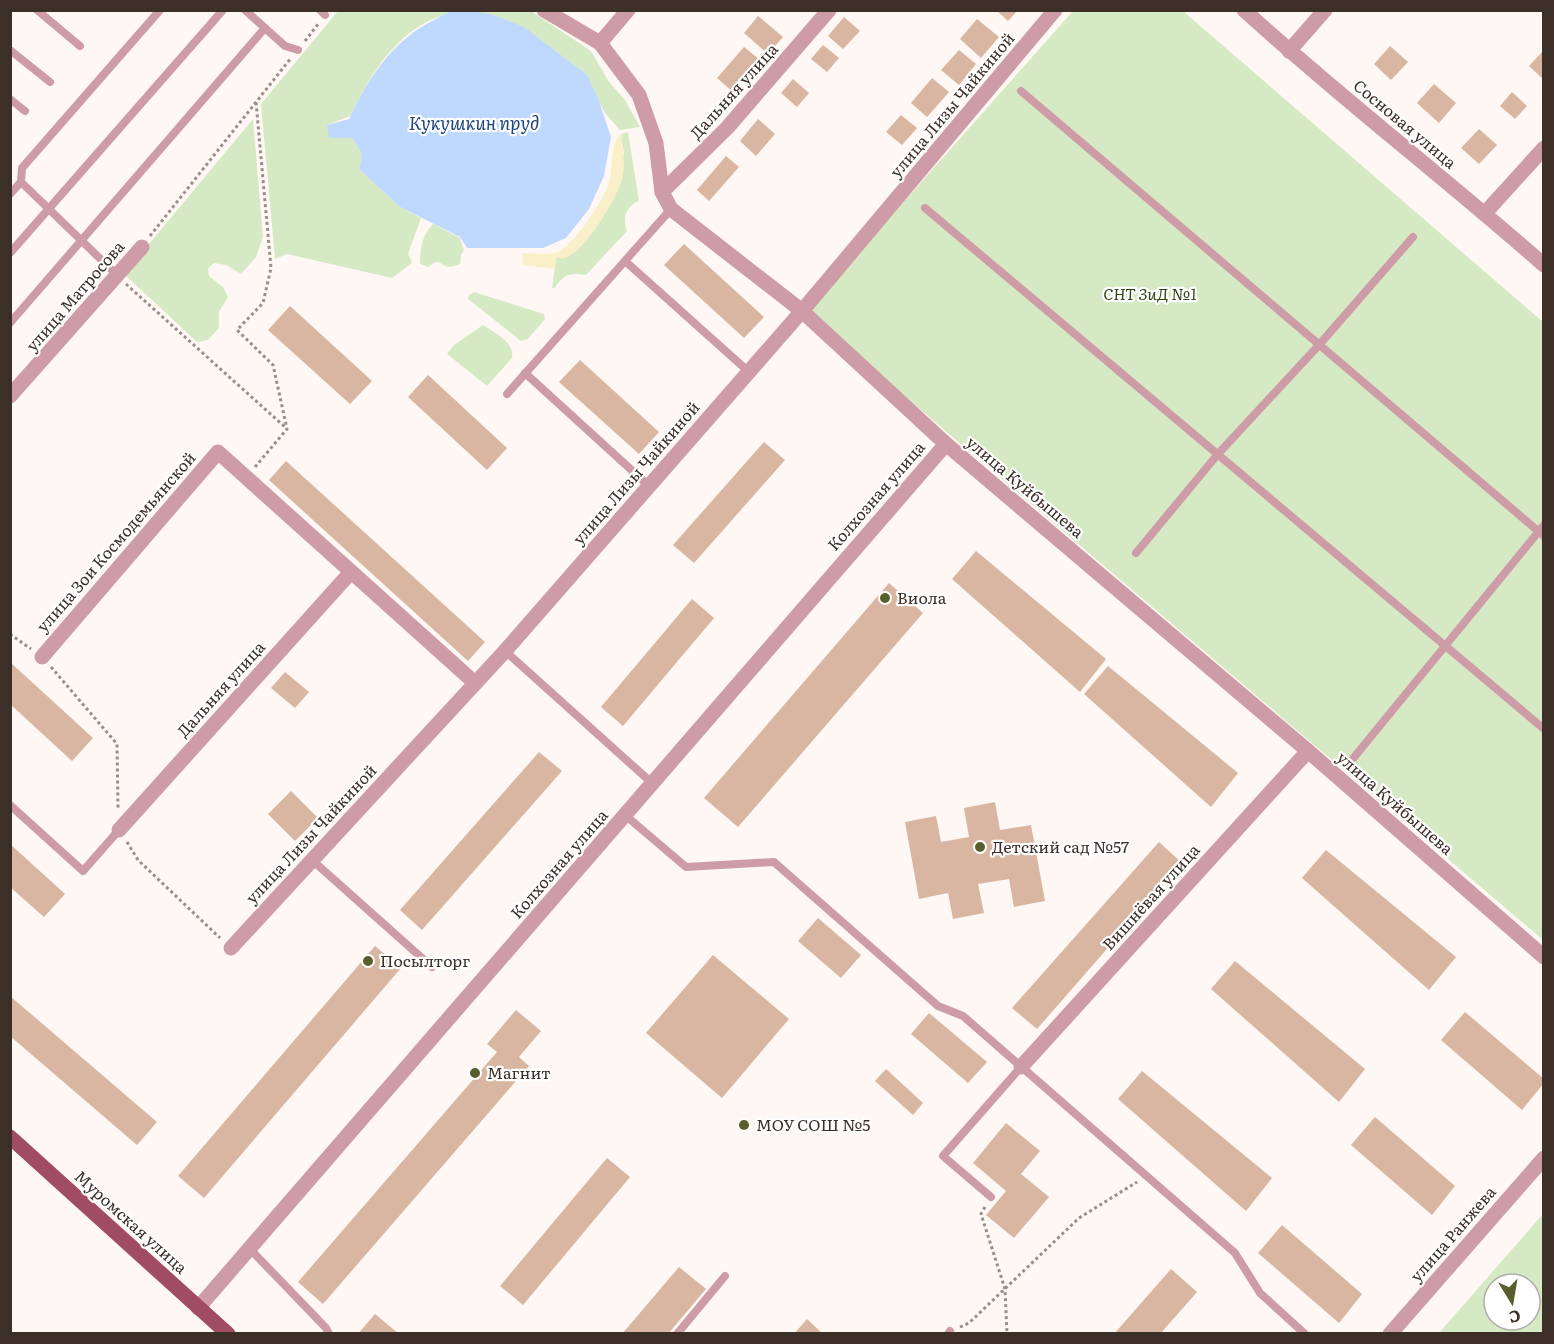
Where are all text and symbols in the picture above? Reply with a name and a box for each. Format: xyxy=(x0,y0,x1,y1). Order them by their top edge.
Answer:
street label: улица Лизы Чайкиной xyxy=(883,26,1019,182)
street label: Дальняя улица xyxy=(684,37,783,144)
street label: Сосновая улица xyxy=(1349,73,1463,174)
water label: Кукушкин пруд xyxy=(409,109,539,136)
street label: улица Матросова xyxy=(19,234,129,356)
park label: СНТ ЗиД №1 xyxy=(1103,281,1197,305)
street label: улица Лизы Чайкиной xyxy=(566,395,704,549)
street label: улица Куйбышева xyxy=(962,430,1090,543)
street label: Колхозная улица xyxy=(821,435,930,555)
street label: улица Зои Космодемьянской xyxy=(30,446,201,637)
place label: Виола xyxy=(897,585,947,609)
marker: Виола xyxy=(878,591,892,605)
street label: Дальняя улица xyxy=(171,635,270,742)
street label: улица Куйбышева xyxy=(1332,745,1459,860)
street label: улица Лизы Чайкиной xyxy=(239,758,382,908)
street label: Колхозная улица xyxy=(504,803,613,923)
place label: Детский сад №57 xyxy=(992,834,1129,858)
street label: Вишнёвая улица xyxy=(1096,838,1205,955)
marker: Детский сад №57 xyxy=(973,840,987,854)
place label: Посылторг xyxy=(380,948,470,972)
marker: Посылторг xyxy=(361,954,375,968)
place label: Магнит xyxy=(487,1060,551,1084)
marker: Магнит xyxy=(468,1066,482,1080)
place label: МОУ СОШ №5 xyxy=(756,1112,870,1136)
marker: МОУ СОШ №5 xyxy=(737,1118,751,1132)
street label: Муромская улица xyxy=(70,1164,194,1279)
street label: улица Ранжева xyxy=(1404,1180,1501,1287)
north arrow xyxy=(1482,1272,1542,1332)
text: С xyxy=(1507,1305,1523,1331)

